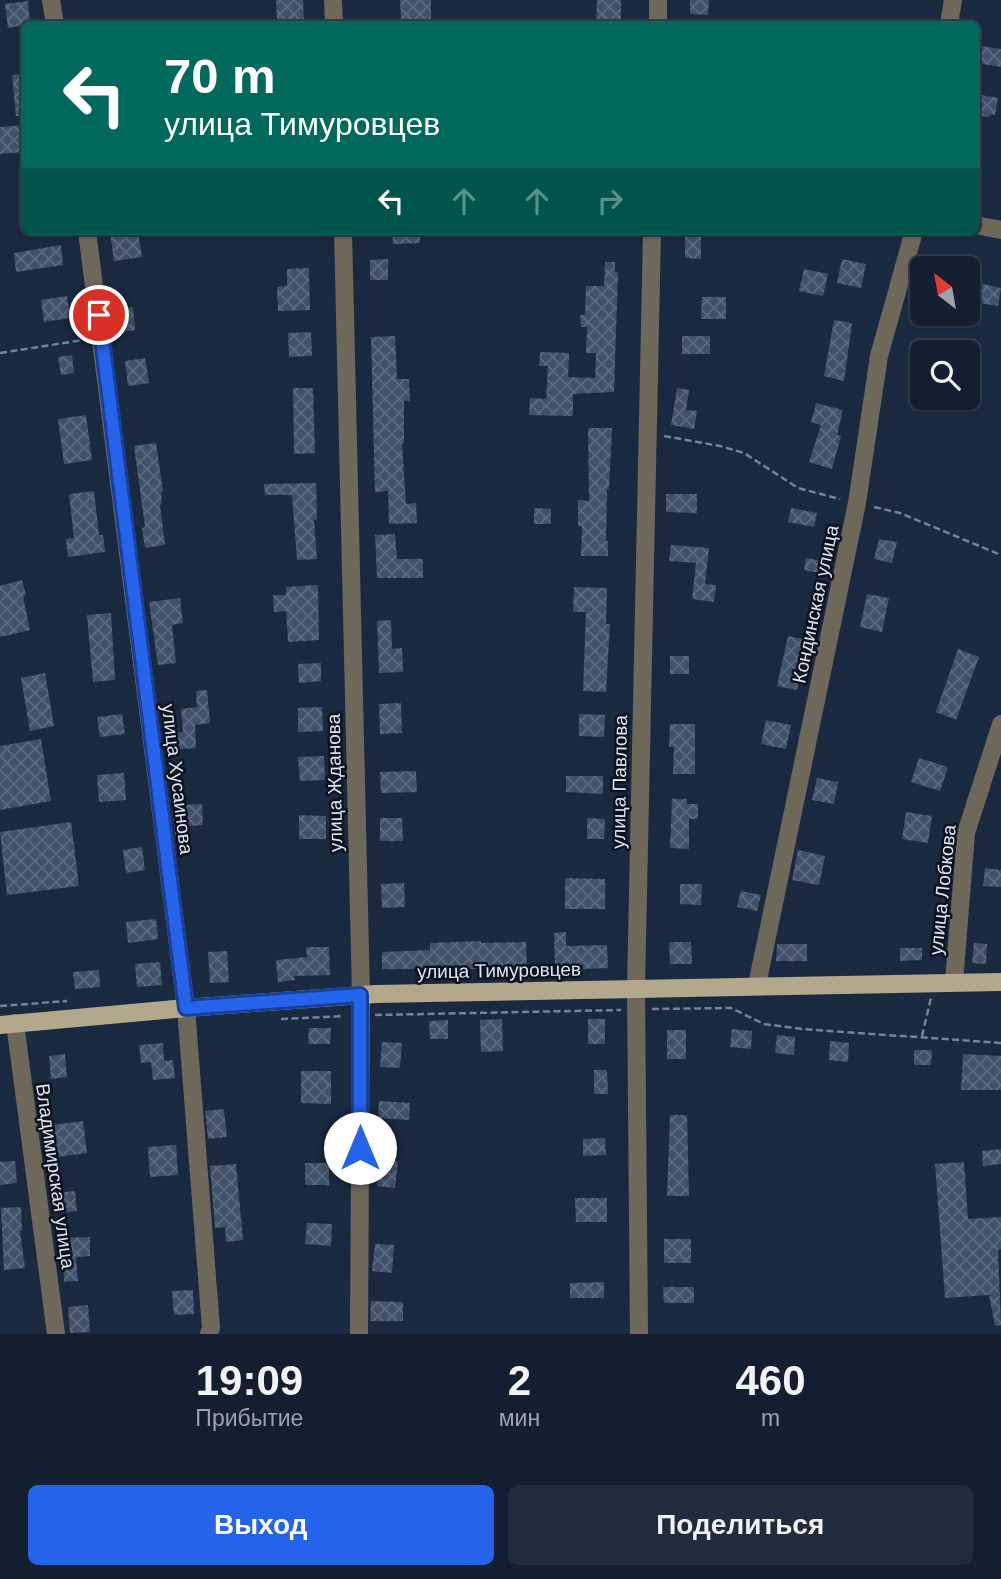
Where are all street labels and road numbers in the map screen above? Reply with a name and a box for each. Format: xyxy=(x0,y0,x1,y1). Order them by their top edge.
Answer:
street label: Кондинская улица xyxy=(788,523,843,685)
street label: улица Хусаинова xyxy=(158,703,197,856)
street label: улица Жданова xyxy=(323,713,346,852)
street label: улица Павлова xyxy=(608,715,631,849)
street label: улица Лобкова xyxy=(925,823,960,956)
street label: улица Тимуровцев xyxy=(417,959,581,982)
street label: Владимирская улица xyxy=(32,1082,79,1270)

